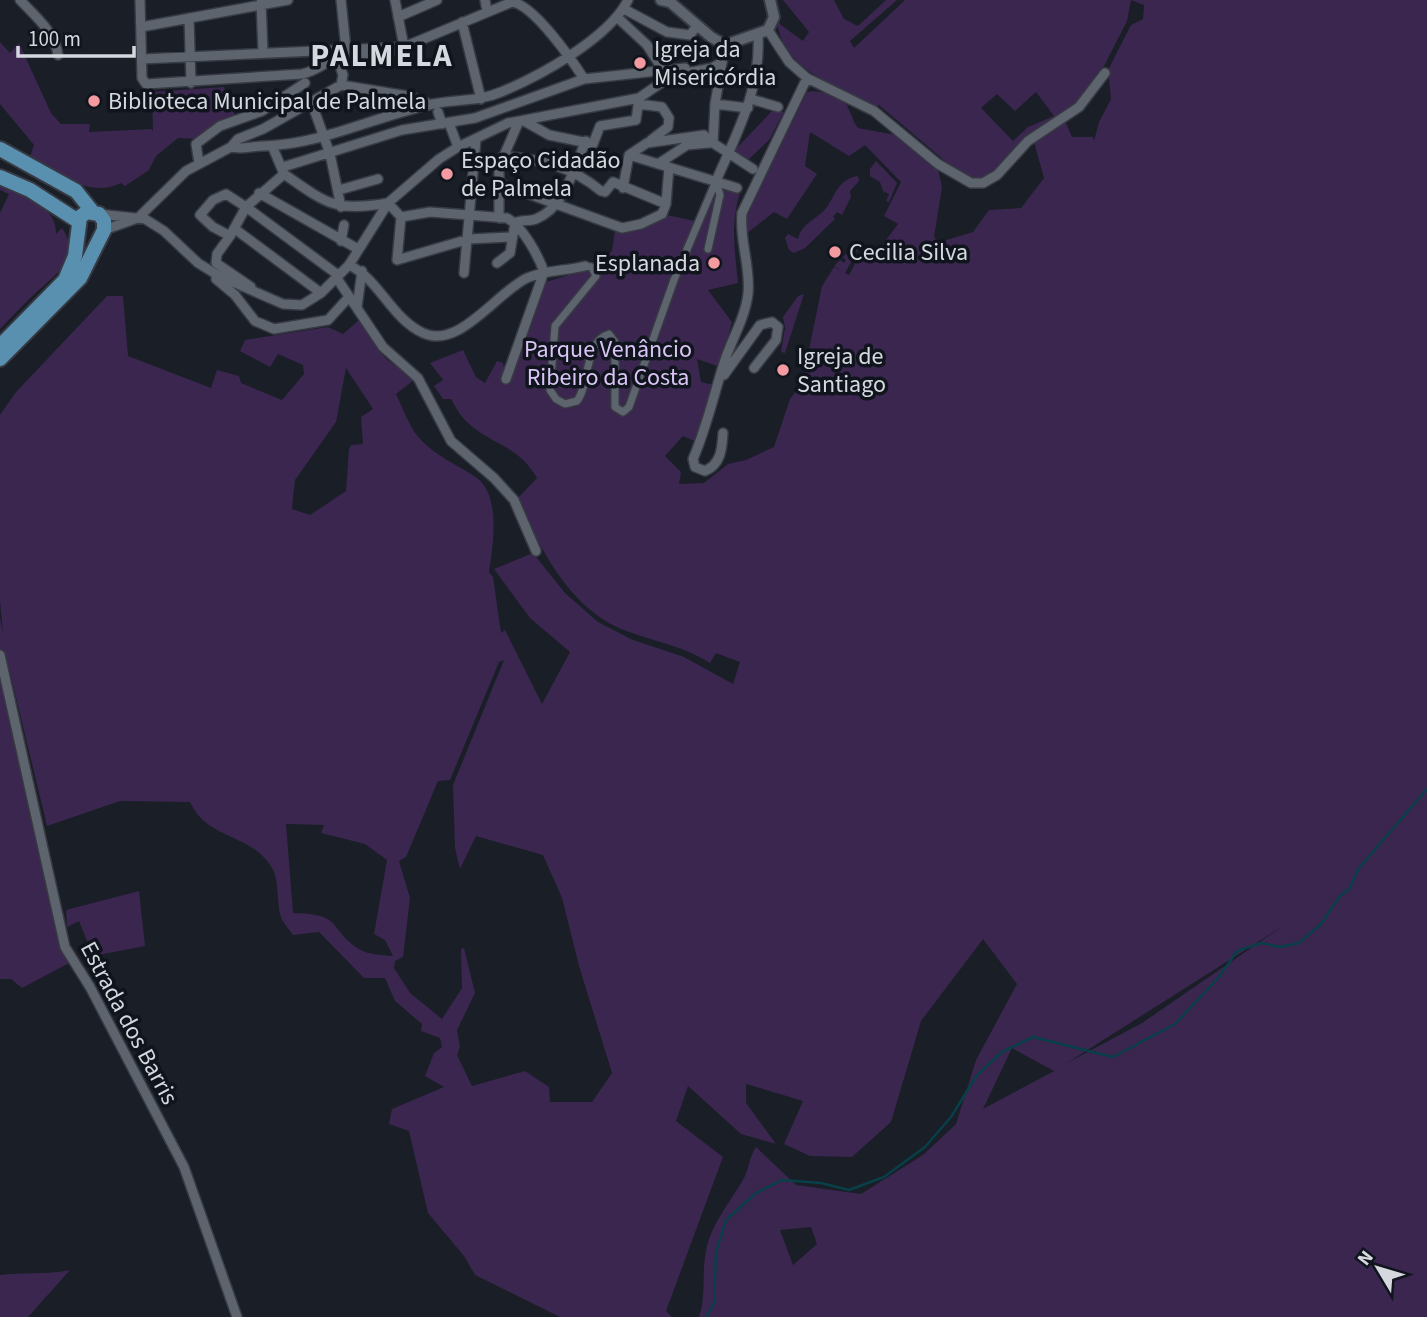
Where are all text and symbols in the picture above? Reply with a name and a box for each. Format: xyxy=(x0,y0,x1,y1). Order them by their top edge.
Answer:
scale bar xyxy=(18,14,133,58)
text: 100 m xyxy=(28,24,81,54)
place label: Igreja da Misericórdia xyxy=(654,32,776,95)
district label: PALMELA xyxy=(310,33,454,79)
marker: Igreja da Misericórdia xyxy=(632,55,648,71)
place label: Biblioteca Municipal de Palmela xyxy=(108,84,426,119)
marker: Biblioteca Municipal de Palmela xyxy=(86,93,102,109)
place label: Espaço Cidadão de Palmela xyxy=(461,143,620,206)
marker: Espaço Cidadão de Palmela xyxy=(439,166,455,182)
place label: Cecilia Silva xyxy=(849,235,968,270)
marker: Cecilia Silva xyxy=(827,244,843,260)
place label: Esplanada xyxy=(595,246,700,281)
marker: Esplanada xyxy=(706,255,722,271)
park label: Parque Venâncio Ribeiro da Costa xyxy=(524,332,692,395)
place label: Igreja de Santiago xyxy=(797,339,886,402)
marker: Igreja de Santiago xyxy=(775,362,791,378)
street label: Estrada dos Barris xyxy=(71,935,187,1111)
north arrow xyxy=(1343,1233,1413,1303)
text: N xyxy=(1351,1245,1380,1272)

